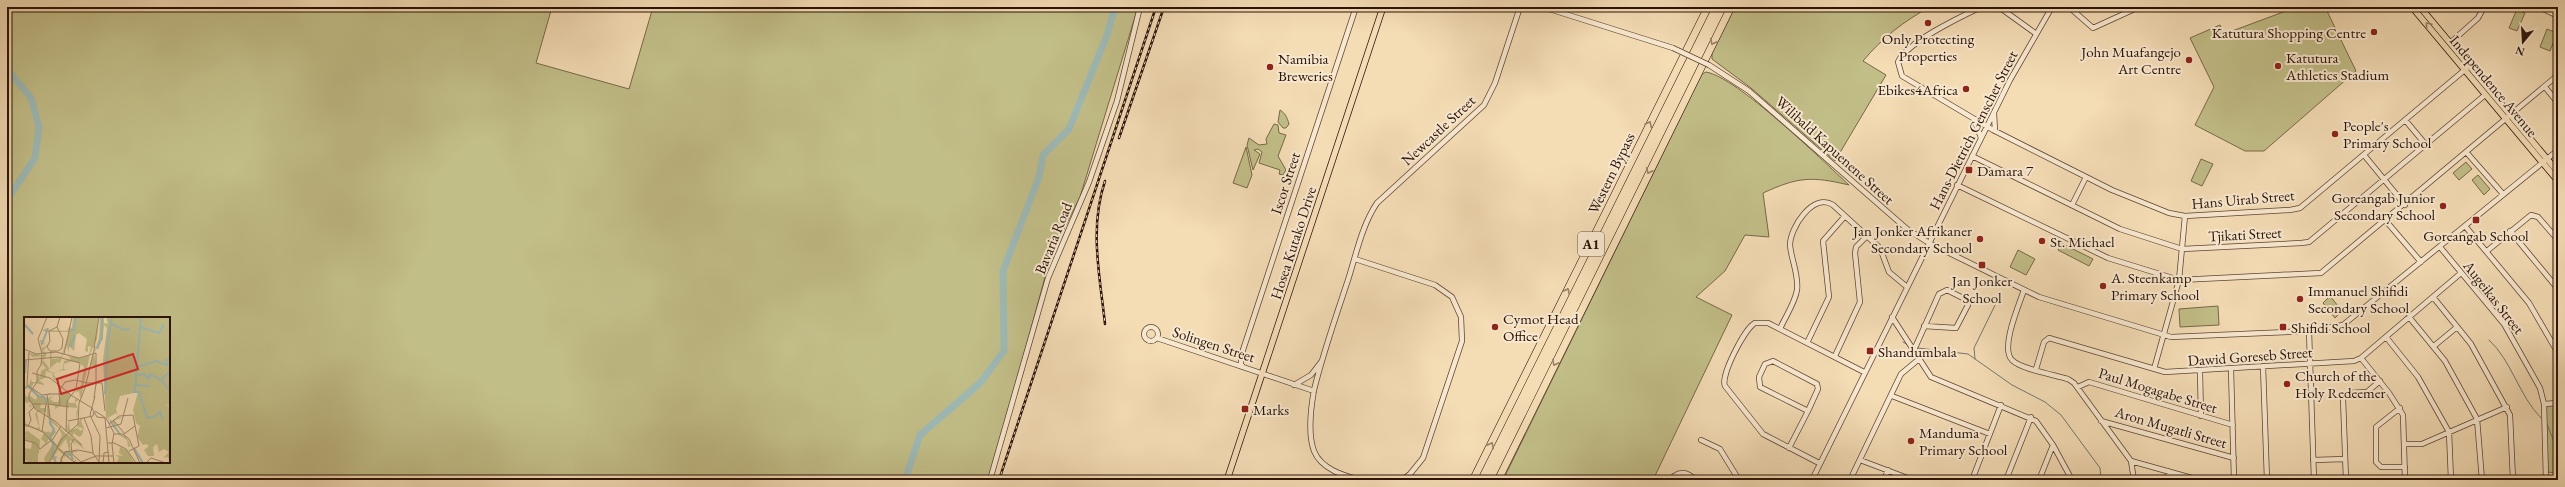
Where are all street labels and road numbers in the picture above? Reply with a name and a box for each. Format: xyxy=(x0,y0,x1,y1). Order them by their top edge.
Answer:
street label: Independence Avenue xyxy=(2446,31,2542,141)
street label: Hans-Dietrich Genscher Street xyxy=(1925,47,2022,213)
street label: Newcastle Street xyxy=(1397,91,1479,169)
street label: Wilibald Kapuenene Street xyxy=(1772,92,1899,209)
street label: Western Bypass xyxy=(1583,129,1639,217)
street label: Iscor Street xyxy=(1266,149,1304,216)
street label: Hosea Kutako Drive xyxy=(1266,184,1320,302)
street label: Hans Uirab Street xyxy=(2191,185,2296,213)
street label: Bavaria Road xyxy=(1030,199,1076,277)
street label: Tjikati Street xyxy=(2208,223,2283,245)
road number: A1 xyxy=(1578,232,1604,256)
street label: Augeikas Street xyxy=(2459,256,2529,338)
street label: Solingen Street xyxy=(1170,322,1258,366)
street label: Dawid Goreseb Street xyxy=(2187,342,2313,370)
street label: Paul Mogagabe Street xyxy=(2096,363,2220,417)
street label: Aron Mugatli Street xyxy=(2112,402,2229,452)

